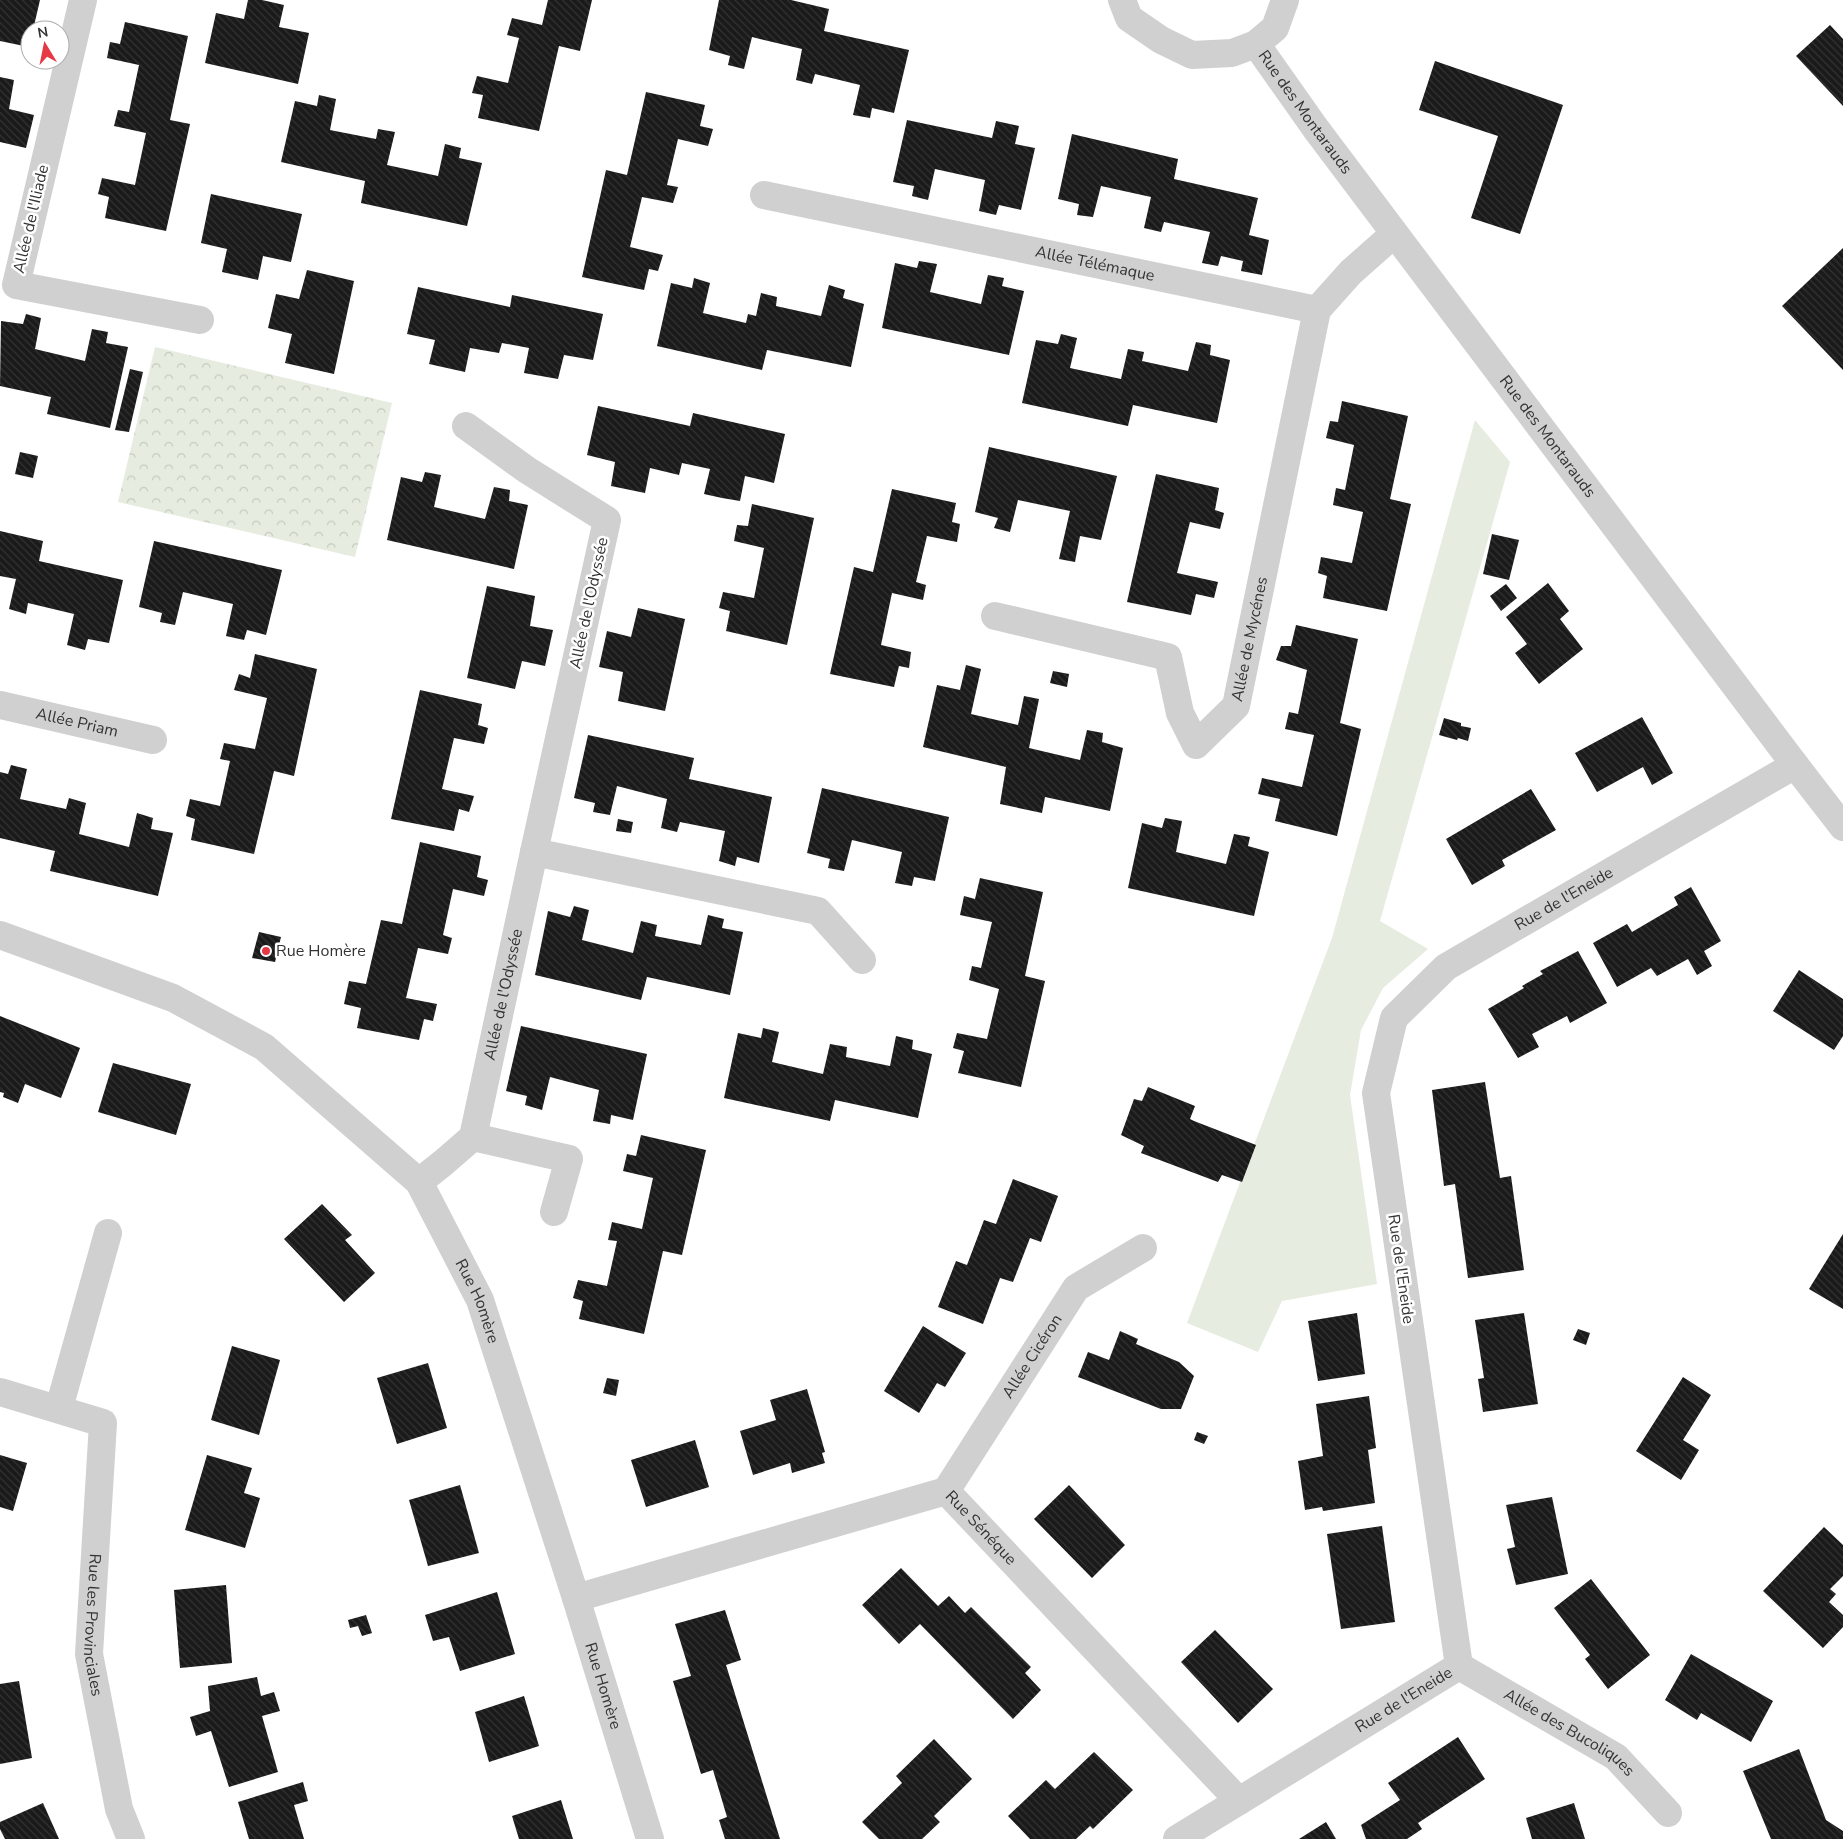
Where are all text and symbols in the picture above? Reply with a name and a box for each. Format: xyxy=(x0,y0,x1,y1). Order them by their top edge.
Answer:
north arrow xyxy=(20,20,70,70)
text: N xyxy=(36,22,50,43)
street label: Rue des Montarauds xyxy=(1253,46,1357,179)
street label: Allée de l'Iliade xyxy=(8,163,54,275)
street label: Allée Télémaque xyxy=(1033,241,1157,287)
street label: Rue des Montarauds xyxy=(1494,371,1601,502)
street label: Allée de l'Odyssée xyxy=(564,535,614,671)
street label: Allée de Mycénes xyxy=(1226,575,1273,704)
street label: Allée Priam xyxy=(34,703,120,743)
street label: Rue de l'Eneide xyxy=(1511,862,1617,936)
street label: Allée de l'Odyssée xyxy=(479,927,528,1062)
place label: Rue Homère xyxy=(276,940,366,962)
marker: Rue Homère xyxy=(260,945,272,957)
street label: Rue de l'Eneide xyxy=(1382,1213,1420,1325)
street label: Rue Homère xyxy=(450,1255,504,1346)
street label: Allée Cicéron xyxy=(997,1310,1067,1403)
street label: Rue Sénéque xyxy=(940,1486,1022,1570)
street label: Rue les Provinciales xyxy=(78,1553,108,1698)
street label: Rue Homère xyxy=(579,1640,627,1732)
street label: Rue de l'Eneide xyxy=(1351,1662,1457,1738)
street label: Allée des Bucoliques xyxy=(1500,1683,1640,1781)

